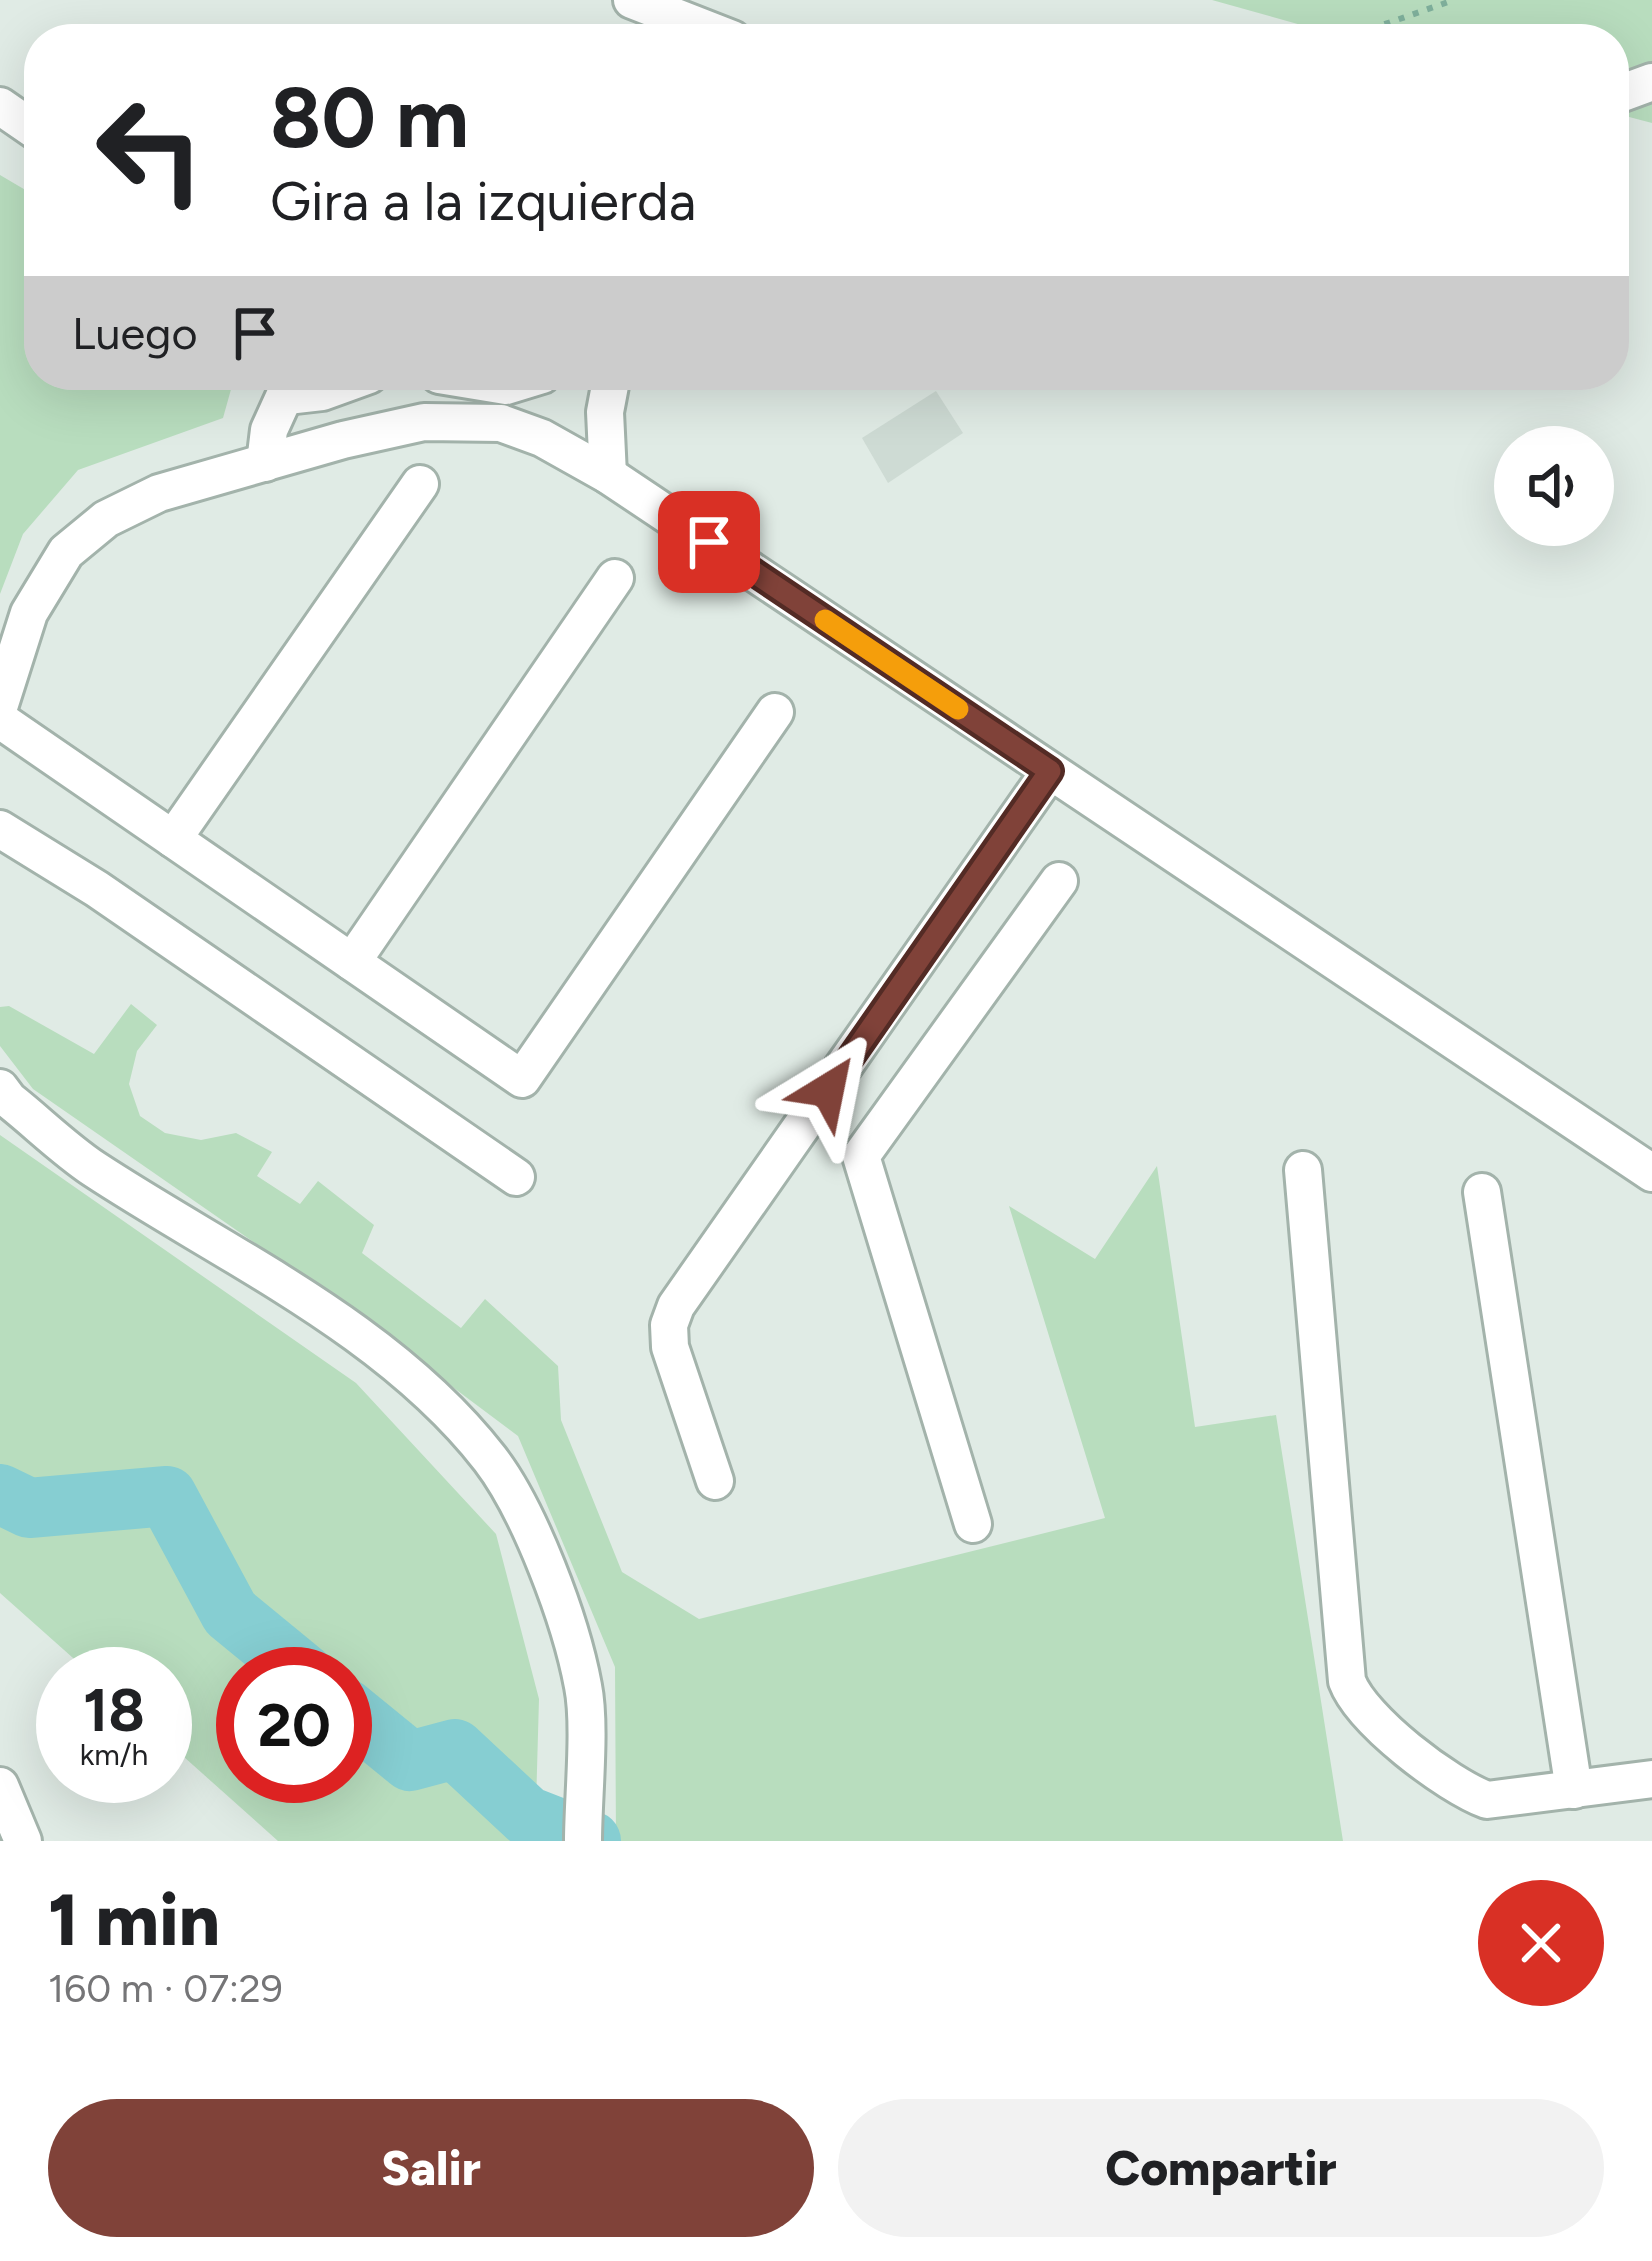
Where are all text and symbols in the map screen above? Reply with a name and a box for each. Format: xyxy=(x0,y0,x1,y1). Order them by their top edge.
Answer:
text: 80 m xyxy=(270,67,469,168)
icon: left xyxy=(72,72,228,228)
text: Gira a la izquierda xyxy=(270,169,696,234)
icon: arrive xyxy=(222,300,288,366)
text: Luego xyxy=(72,306,198,360)
map controls xyxy=(1494,426,1614,546)
button: sound xyxy=(1494,426,1614,546)
pin xyxy=(658,491,760,593)
icon: arrive xyxy=(676,509,742,575)
position arrow xyxy=(765,1027,891,1153)
speed limit sign: 20 xyxy=(216,1647,372,1803)
text: 18 xyxy=(83,1674,145,1746)
text: km/h xyxy=(80,1736,148,1773)
text: 1 min xyxy=(48,1877,220,1963)
button: close xyxy=(1478,1880,1604,2006)
text: 160 m · 07:29 xyxy=(48,1965,283,2012)
button: Salir xyxy=(48,2099,814,2237)
button: Compartir xyxy=(838,2099,1604,2237)

